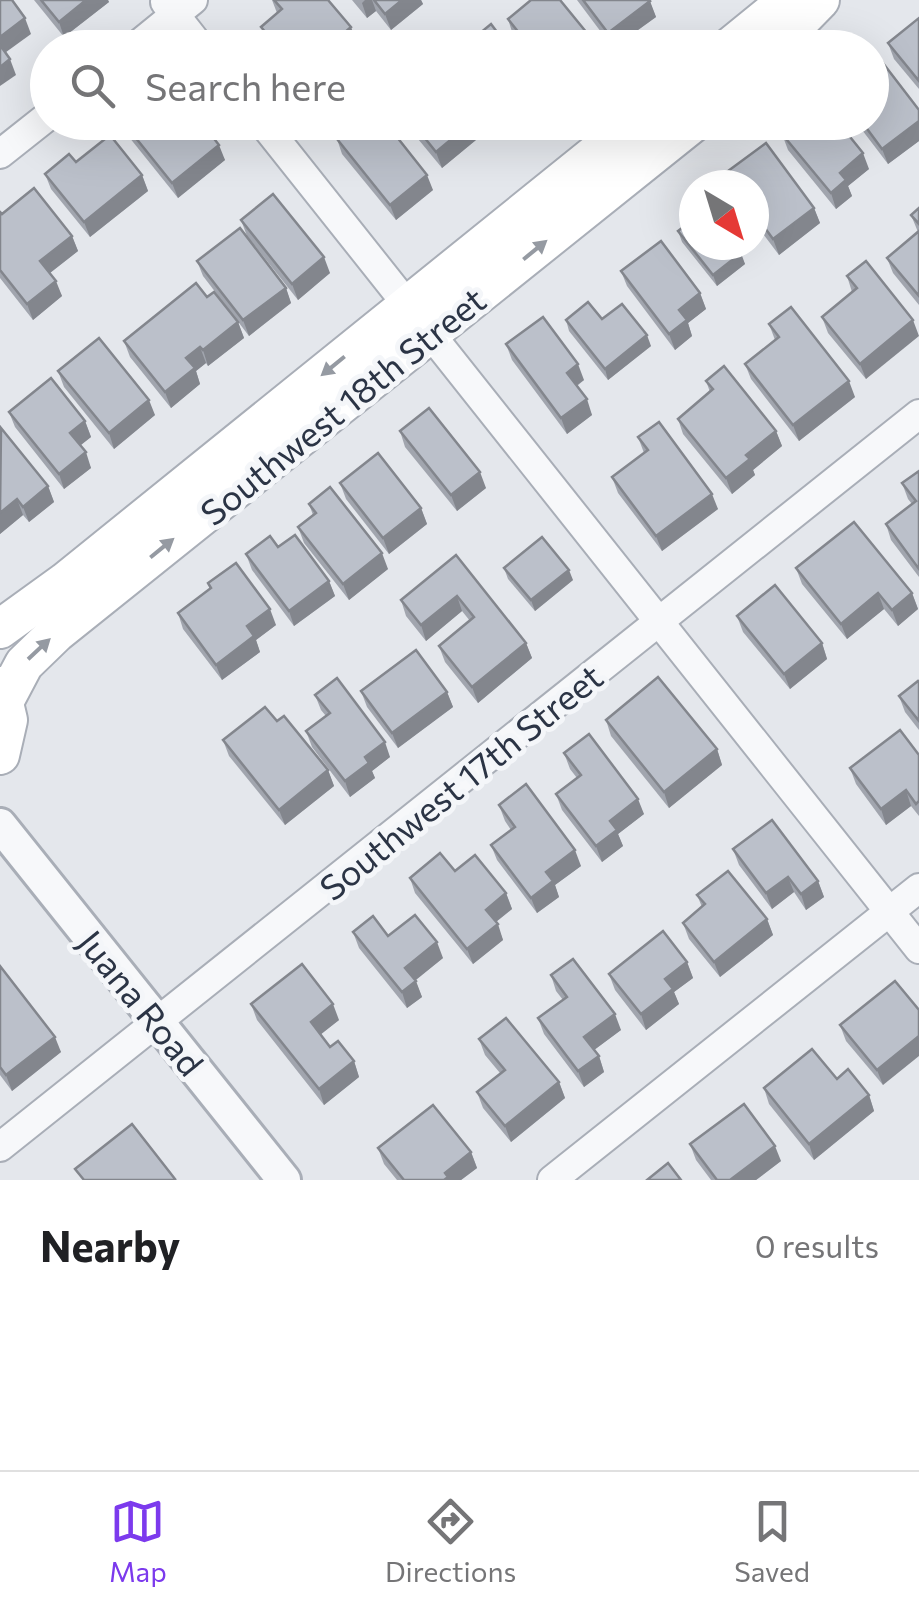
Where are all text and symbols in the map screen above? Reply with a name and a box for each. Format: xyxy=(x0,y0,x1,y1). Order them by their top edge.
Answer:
search box xyxy=(30,30,889,140)
icon: search xyxy=(65,58,120,113)
text: Search here xyxy=(145,62,346,109)
north arrow xyxy=(679,170,769,260)
one-way arrow xyxy=(521,240,547,261)
street label: Southwest 18th Street xyxy=(191,277,493,533)
one-way arrow xyxy=(320,356,346,377)
one-way arrow xyxy=(149,538,175,559)
one-way arrow xyxy=(27,638,51,661)
street label: Southwest 17th Street xyxy=(310,654,610,908)
street label: Juana Road xyxy=(70,921,214,1083)
text: Nearby xyxy=(40,1219,180,1271)
text: 0 results xyxy=(755,1225,879,1265)
tab: Map xyxy=(109,1494,167,1588)
tab: Directions xyxy=(385,1494,516,1588)
tab: Saved xyxy=(734,1494,810,1588)

